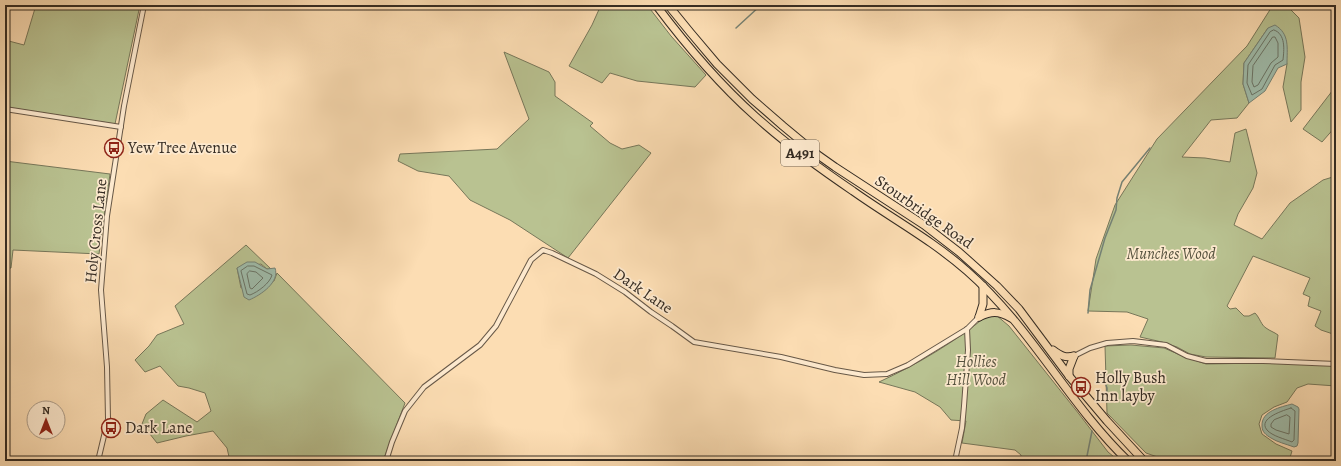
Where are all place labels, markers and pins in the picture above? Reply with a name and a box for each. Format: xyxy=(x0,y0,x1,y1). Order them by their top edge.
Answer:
bus stop icon: Yew Tree Avenue xyxy=(103,137,125,159)
place label: Yew Tree Avenue xyxy=(127,137,237,159)
place label: Holly Bush Inn layby xyxy=(1095,367,1166,407)
bus stop icon: Holly Bush Inn layby xyxy=(1070,376,1092,398)
bus stop icon: Dark Lane xyxy=(100,417,122,439)
place label: Dark Lane xyxy=(125,417,192,439)

